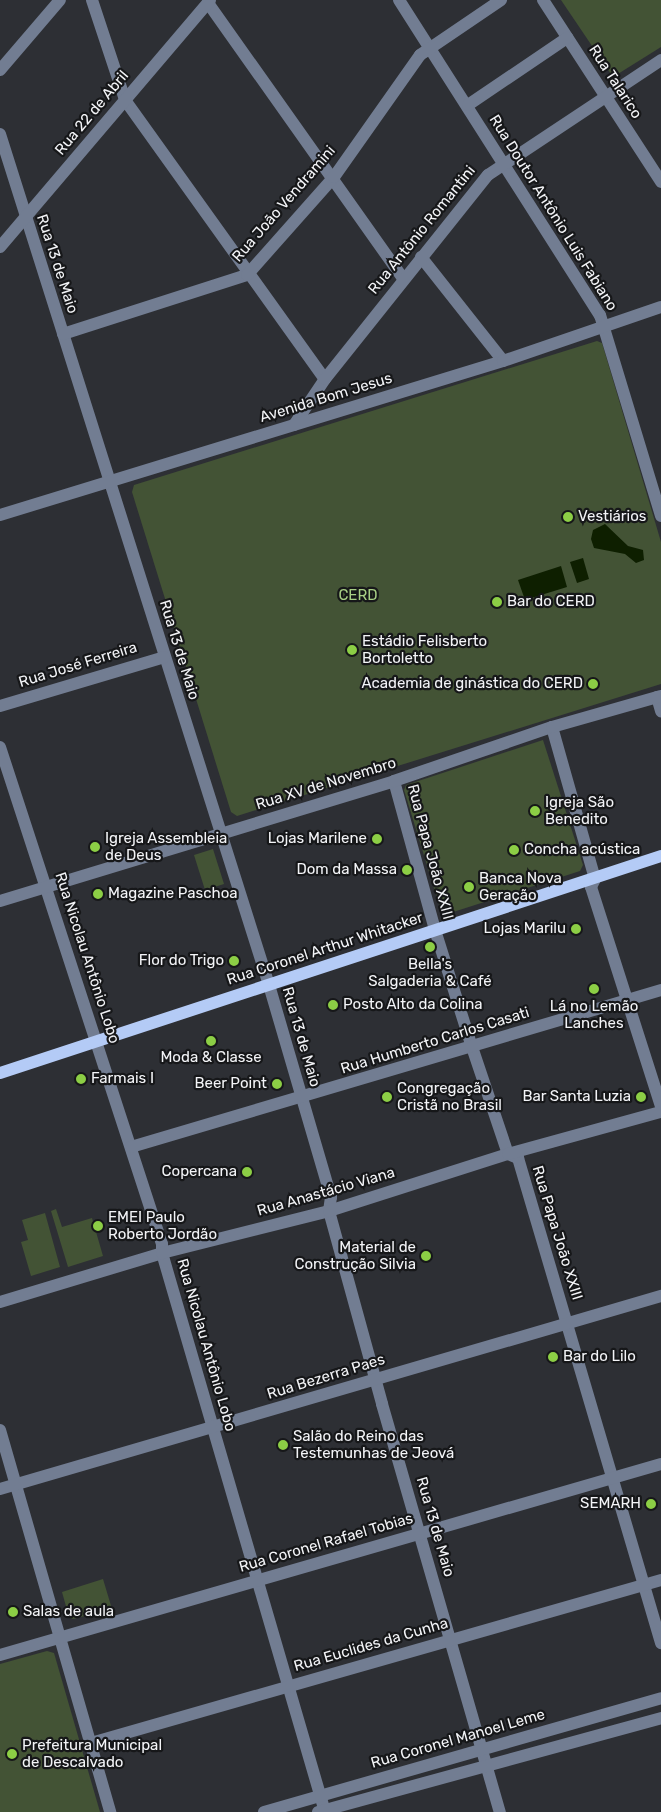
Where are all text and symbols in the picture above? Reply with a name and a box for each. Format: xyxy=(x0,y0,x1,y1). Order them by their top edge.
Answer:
street label: Rua Talarico xyxy=(584,42,646,122)
street label: Rua 22 de Abril xyxy=(51,67,133,159)
street label: Rua Doutor Antônio Luis Fabiano xyxy=(485,111,621,315)
street label: Rua João Vendramini xyxy=(228,142,340,266)
street label: Rua Antônio Romantini xyxy=(365,162,479,298)
street label: Rua 13 de Maio xyxy=(32,212,82,316)
street label: Avenida Bom Jesus xyxy=(258,369,394,427)
place label: Vestiários xyxy=(578,508,646,526)
marker: Vestiários xyxy=(562,511,574,523)
park label: CERD xyxy=(338,587,378,605)
place label: Bar do CERD xyxy=(507,593,595,611)
marker: Bar do CERD xyxy=(491,596,503,608)
street label: Rua 13 de Maio xyxy=(155,598,203,702)
place label: Estádio Felisberto Bortoletto xyxy=(362,632,487,667)
street label: Rua José Ferreira xyxy=(17,638,139,692)
marker: Estádio Felisberto Bortoletto xyxy=(346,644,358,656)
place label: Academia de ginástica do CERD xyxy=(361,675,583,693)
marker: Academia de ginástica do CERD xyxy=(587,678,599,690)
street label: Rua XV de Novembro xyxy=(253,754,399,814)
street label: Rua Papa João XXIII xyxy=(403,782,457,922)
place label: Igreja São Benedito xyxy=(545,793,614,828)
marker: Igreja São Benedito xyxy=(529,805,541,817)
place label: Igreja Assembleia de Deus xyxy=(105,829,228,864)
place label: Lojas Marilene xyxy=(268,830,367,848)
marker: Lojas Marilene xyxy=(371,833,383,845)
marker: Igreja Assembleia de Deus xyxy=(89,841,101,853)
place label: Concha acústica xyxy=(524,841,640,859)
marker: Concha acústica xyxy=(508,844,520,856)
place label: Dom da Massa xyxy=(296,861,397,879)
marker: Dom da Massa xyxy=(401,864,413,876)
place label: Banca Nova Geração xyxy=(479,869,562,904)
street label: Rua Nicolau Antônio Lobo xyxy=(51,870,123,1046)
marker: Banca Nova Geração xyxy=(463,881,475,893)
place label: Magazine Paschoa xyxy=(108,885,238,903)
marker: Magazine Paschoa xyxy=(92,888,104,900)
street label: Rua Coronel Arthur Whitacker xyxy=(224,909,426,989)
place label: Lojas Marilu xyxy=(483,920,566,938)
marker: Lojas Marilu xyxy=(570,923,582,935)
marker: Bella's Salgaderia & Café xyxy=(424,941,436,953)
place label: Flor do Trigo xyxy=(138,952,224,970)
marker: Flor do Trigo xyxy=(228,955,240,967)
place label: Bella's Salgaderia & Café xyxy=(368,955,492,990)
marker: Lá no Lemão Lanches xyxy=(588,983,600,995)
street label: Rua 13 de Maio xyxy=(278,985,324,1089)
place label: Posto Alto da Colina xyxy=(343,996,483,1014)
place label: Lá no Lemão Lanches xyxy=(550,997,638,1032)
marker: Posto Alto da Colina xyxy=(327,999,339,1011)
street label: Rua Humberto Carlos Casati xyxy=(339,1004,531,1078)
marker: Moda & Classe xyxy=(205,1035,217,1047)
place label: Moda & Classe xyxy=(160,1049,262,1067)
place label: Farmais I xyxy=(91,1070,154,1088)
marker: Farmais I xyxy=(75,1073,87,1085)
place label: Beer Point xyxy=(194,1075,267,1093)
marker: Beer Point xyxy=(271,1078,283,1090)
place label: Congregação Cristã no Brasil xyxy=(397,1079,502,1114)
place label: Bar Santa Luzia xyxy=(522,1088,631,1106)
marker: Congregação Cristã no Brasil xyxy=(381,1091,393,1103)
marker: Bar Santa Luzia xyxy=(635,1091,647,1103)
place label: Copercana xyxy=(162,1163,237,1181)
street label: Rua Anastácio Viana xyxy=(255,1164,397,1220)
street label: Rua Papa João XXIII xyxy=(528,1164,586,1302)
marker: Copercana xyxy=(241,1166,253,1178)
place label: EMEI Paulo Roberto Jordão xyxy=(108,1208,217,1243)
marker: EMEI Paulo Roberto Jordão xyxy=(92,1220,104,1232)
place label: Material de Construção Silvia xyxy=(294,1238,416,1273)
marker: Material de Construção Silvia xyxy=(420,1250,432,1262)
street label: Rua Nicolau Antônio Lobo xyxy=(173,1256,239,1434)
place label: Bar do Lilo xyxy=(563,1348,636,1366)
street label: Rua Bezerra Paes xyxy=(265,1351,387,1403)
marker: Bar do Lilo xyxy=(547,1351,559,1363)
place label: Salão do Reino das Testemunhas de Jeová xyxy=(293,1427,454,1462)
marker: Salão do Reino das Testemunhas de Jeová xyxy=(277,1439,289,1451)
street label: Rua 13 de Maio xyxy=(412,1475,458,1579)
place label: SEMARH xyxy=(580,1495,641,1513)
marker: SEMARH xyxy=(645,1498,657,1510)
street label: Rua Coronel Rafael Tobias xyxy=(237,1509,415,1577)
place label: Salas de aula xyxy=(23,1603,114,1621)
marker: Salas de aula xyxy=(7,1606,19,1618)
street label: Rua Euclides da Cunha xyxy=(292,1614,450,1676)
street label: Rua Coronel Manoel Leme xyxy=(369,1705,547,1773)
place label: Prefeitura Municipal de Descalvado xyxy=(22,1736,162,1771)
marker: Prefeitura Municipal de Descalvado xyxy=(6,1748,18,1760)

